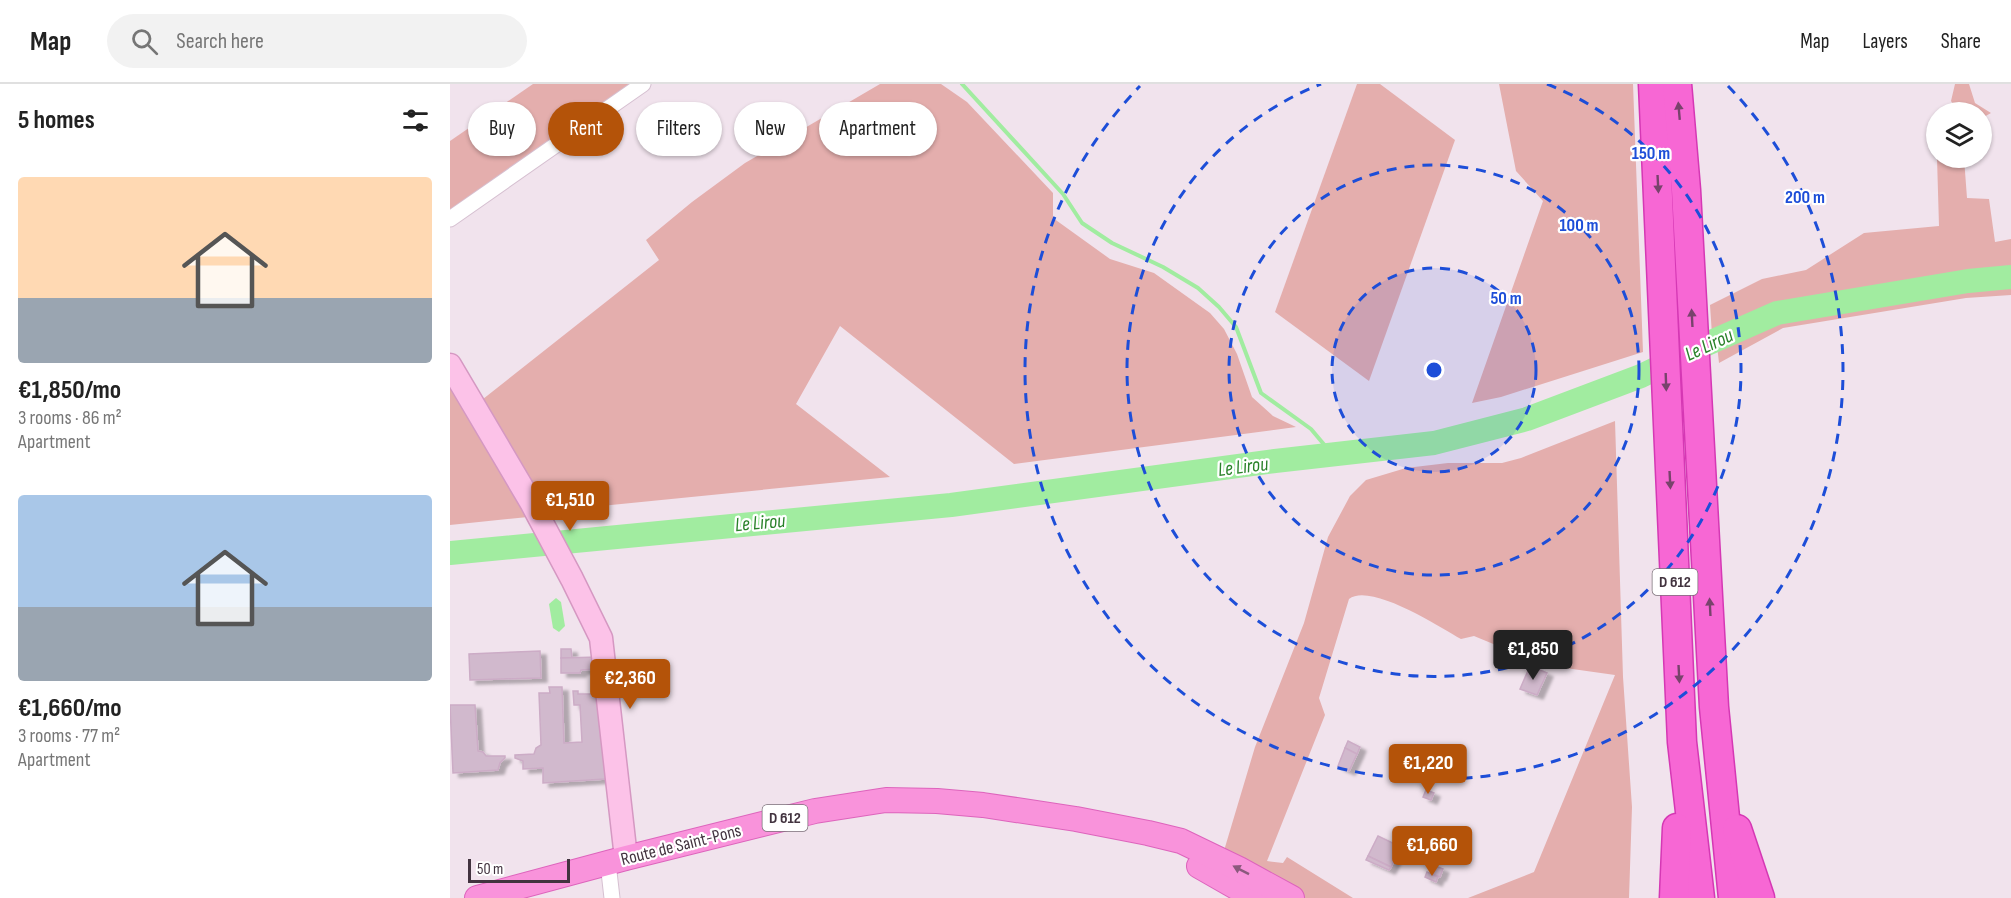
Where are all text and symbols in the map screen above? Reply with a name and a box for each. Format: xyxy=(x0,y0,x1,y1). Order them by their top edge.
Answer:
search box xyxy=(107,14,527,68)
text: Map xyxy=(30,25,71,58)
icon: search xyxy=(128,25,161,58)
text: Search here xyxy=(176,28,264,55)
text: Map xyxy=(1800,29,1829,54)
text: Layers xyxy=(1862,29,1908,54)
text: Share xyxy=(1941,29,1981,54)
one-way arrow xyxy=(1674,101,1684,120)
chip: Buy xyxy=(468,102,536,156)
chip: Rent xyxy=(548,102,624,156)
chip: Filters xyxy=(636,102,722,156)
chip: New xyxy=(734,102,807,156)
chip: Apartment xyxy=(819,102,937,156)
map controls xyxy=(1926,102,1992,168)
button: layers xyxy=(1926,102,1992,168)
icon: filters xyxy=(399,104,432,137)
text: 5 homes xyxy=(18,105,95,136)
text: 150 m xyxy=(1632,143,1670,164)
one-way arrow xyxy=(1653,175,1662,194)
text: 200 m xyxy=(1785,187,1825,208)
text: 100 m xyxy=(1560,215,1599,236)
icon: home xyxy=(171,216,279,324)
text: 50 m xyxy=(1490,288,1522,309)
one-way arrow xyxy=(1688,308,1697,327)
water label: Le Lirou xyxy=(1681,323,1738,367)
centre of rings xyxy=(1424,360,1444,380)
one-way arrow xyxy=(1661,372,1670,391)
text: €1,850/mo xyxy=(18,375,121,406)
text: 3 rooms · 86 m² xyxy=(18,406,122,430)
text: Apartment xyxy=(18,430,91,454)
water label: Le Lirou xyxy=(1216,452,1270,482)
one-way arrow xyxy=(1665,470,1674,489)
pin: €1,510 xyxy=(521,481,619,532)
text: €1,510 xyxy=(545,488,595,512)
water label: Le Lirou xyxy=(734,509,787,537)
icon: home xyxy=(171,534,279,642)
road number: D 612 xyxy=(1652,569,1698,595)
one-way arrow xyxy=(1705,597,1714,616)
pin: €1,850 xyxy=(1484,630,1582,681)
text: €1,850 xyxy=(1507,637,1559,661)
pin: €2,360 xyxy=(581,659,679,710)
one-way arrow xyxy=(1674,665,1683,684)
text: €2,360 xyxy=(604,666,656,690)
text: €1,660/mo xyxy=(18,693,122,724)
text: 3 rooms · 77 m² xyxy=(18,724,120,748)
pin: €1,220 xyxy=(1379,744,1477,795)
text: Apartment xyxy=(18,748,91,772)
text: €1,220 xyxy=(1403,751,1453,775)
road number: D 612 xyxy=(762,805,808,831)
street label: Route de Saint-Pons xyxy=(619,820,743,870)
pin: €1,660 xyxy=(1383,826,1481,877)
text: €1,660 xyxy=(1406,833,1458,857)
scale bar xyxy=(468,856,570,884)
text: 50 m xyxy=(477,860,503,879)
one-way arrow xyxy=(1232,866,1250,876)

